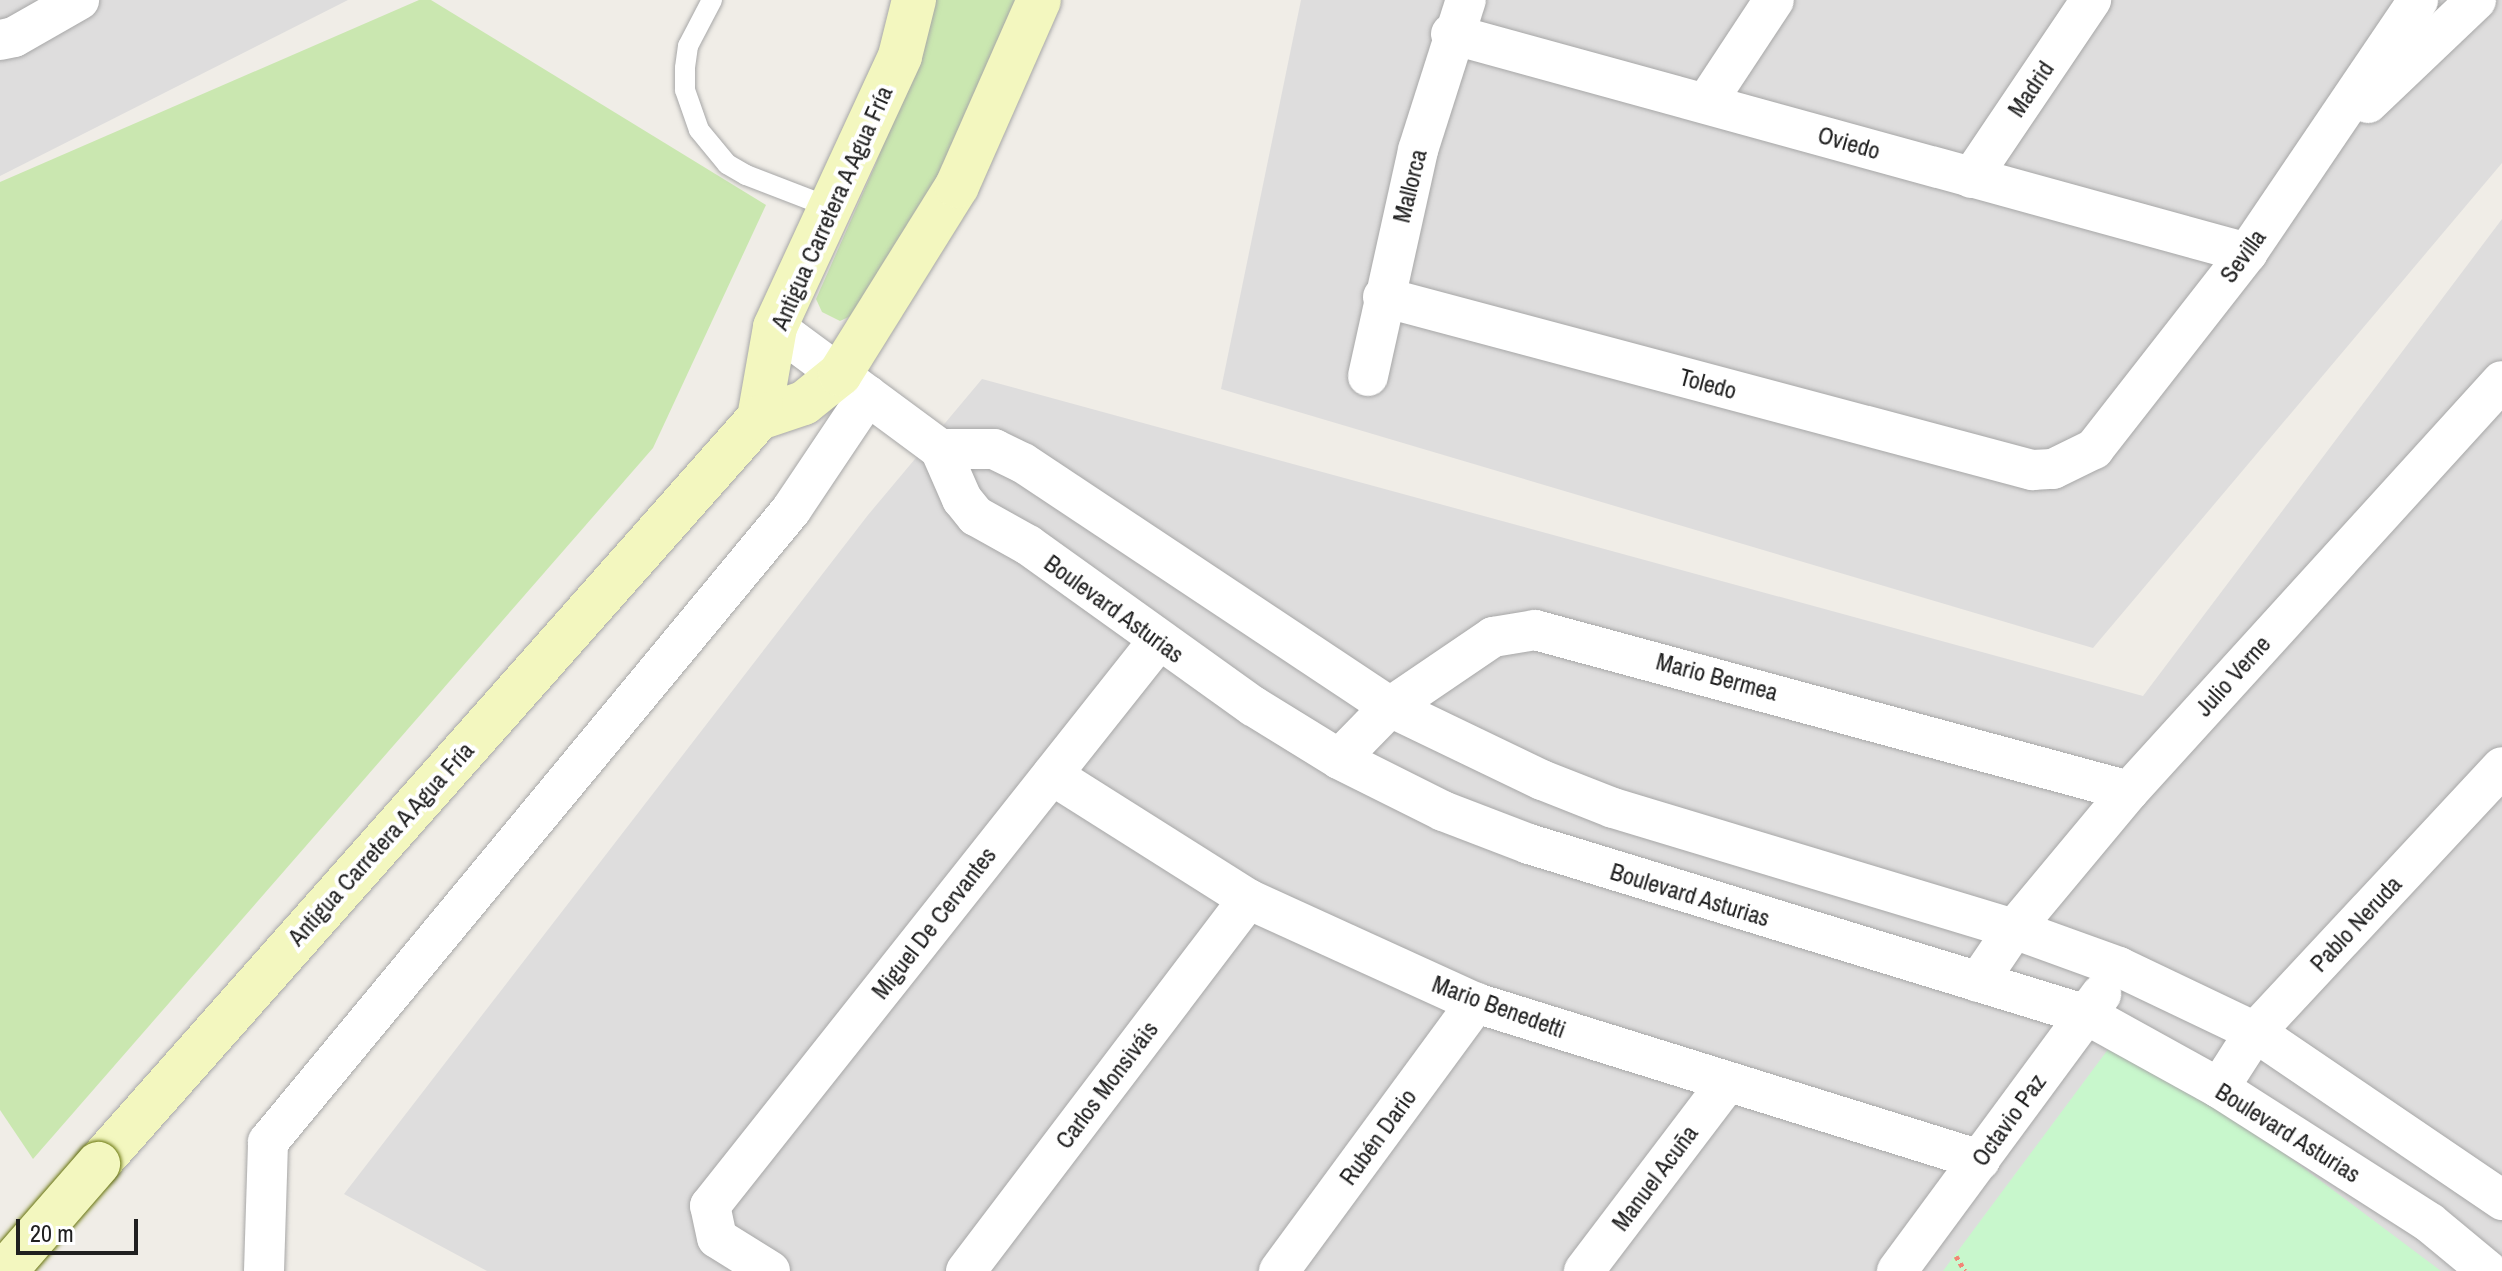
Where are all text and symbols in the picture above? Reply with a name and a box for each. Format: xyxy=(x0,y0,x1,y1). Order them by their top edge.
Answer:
street label: Madrid xyxy=(2002,56,2060,122)
street label: Antigua Carretera A Agua Fría xyxy=(765,80,899,336)
street label: Oviedo xyxy=(1815,120,1883,166)
street label: Mallorca xyxy=(1387,146,1433,226)
street label: Sevilla xyxy=(2214,224,2272,288)
street label: Toledo xyxy=(1676,363,1740,405)
street label: Boulevard Asturias xyxy=(1038,548,1190,670)
street label: Julio Verne xyxy=(2189,630,2277,722)
street label: Mario Bermea xyxy=(1653,647,1781,707)
street label: Antigua Carretera A Agua Fría xyxy=(281,735,481,953)
street label: Miguel De Cervantes xyxy=(866,841,1002,1005)
street label: Boulevard Asturias xyxy=(1606,857,1774,933)
street label: Pablo Neruda xyxy=(2304,870,2408,978)
street label: Mario Benedetti xyxy=(1428,970,1570,1044)
street label: Carlos Monsiváis xyxy=(1050,1016,1164,1154)
street label: Octavio Paz xyxy=(1966,1068,2052,1172)
street label: Boulevard Asturias xyxy=(2210,1077,2366,1189)
street label: Rubén Dario xyxy=(1334,1083,1422,1191)
street label: Manuel Acuña xyxy=(1606,1119,1704,1237)
scale bar xyxy=(20,1203,142,1253)
text: 20 m xyxy=(30,1217,74,1249)

